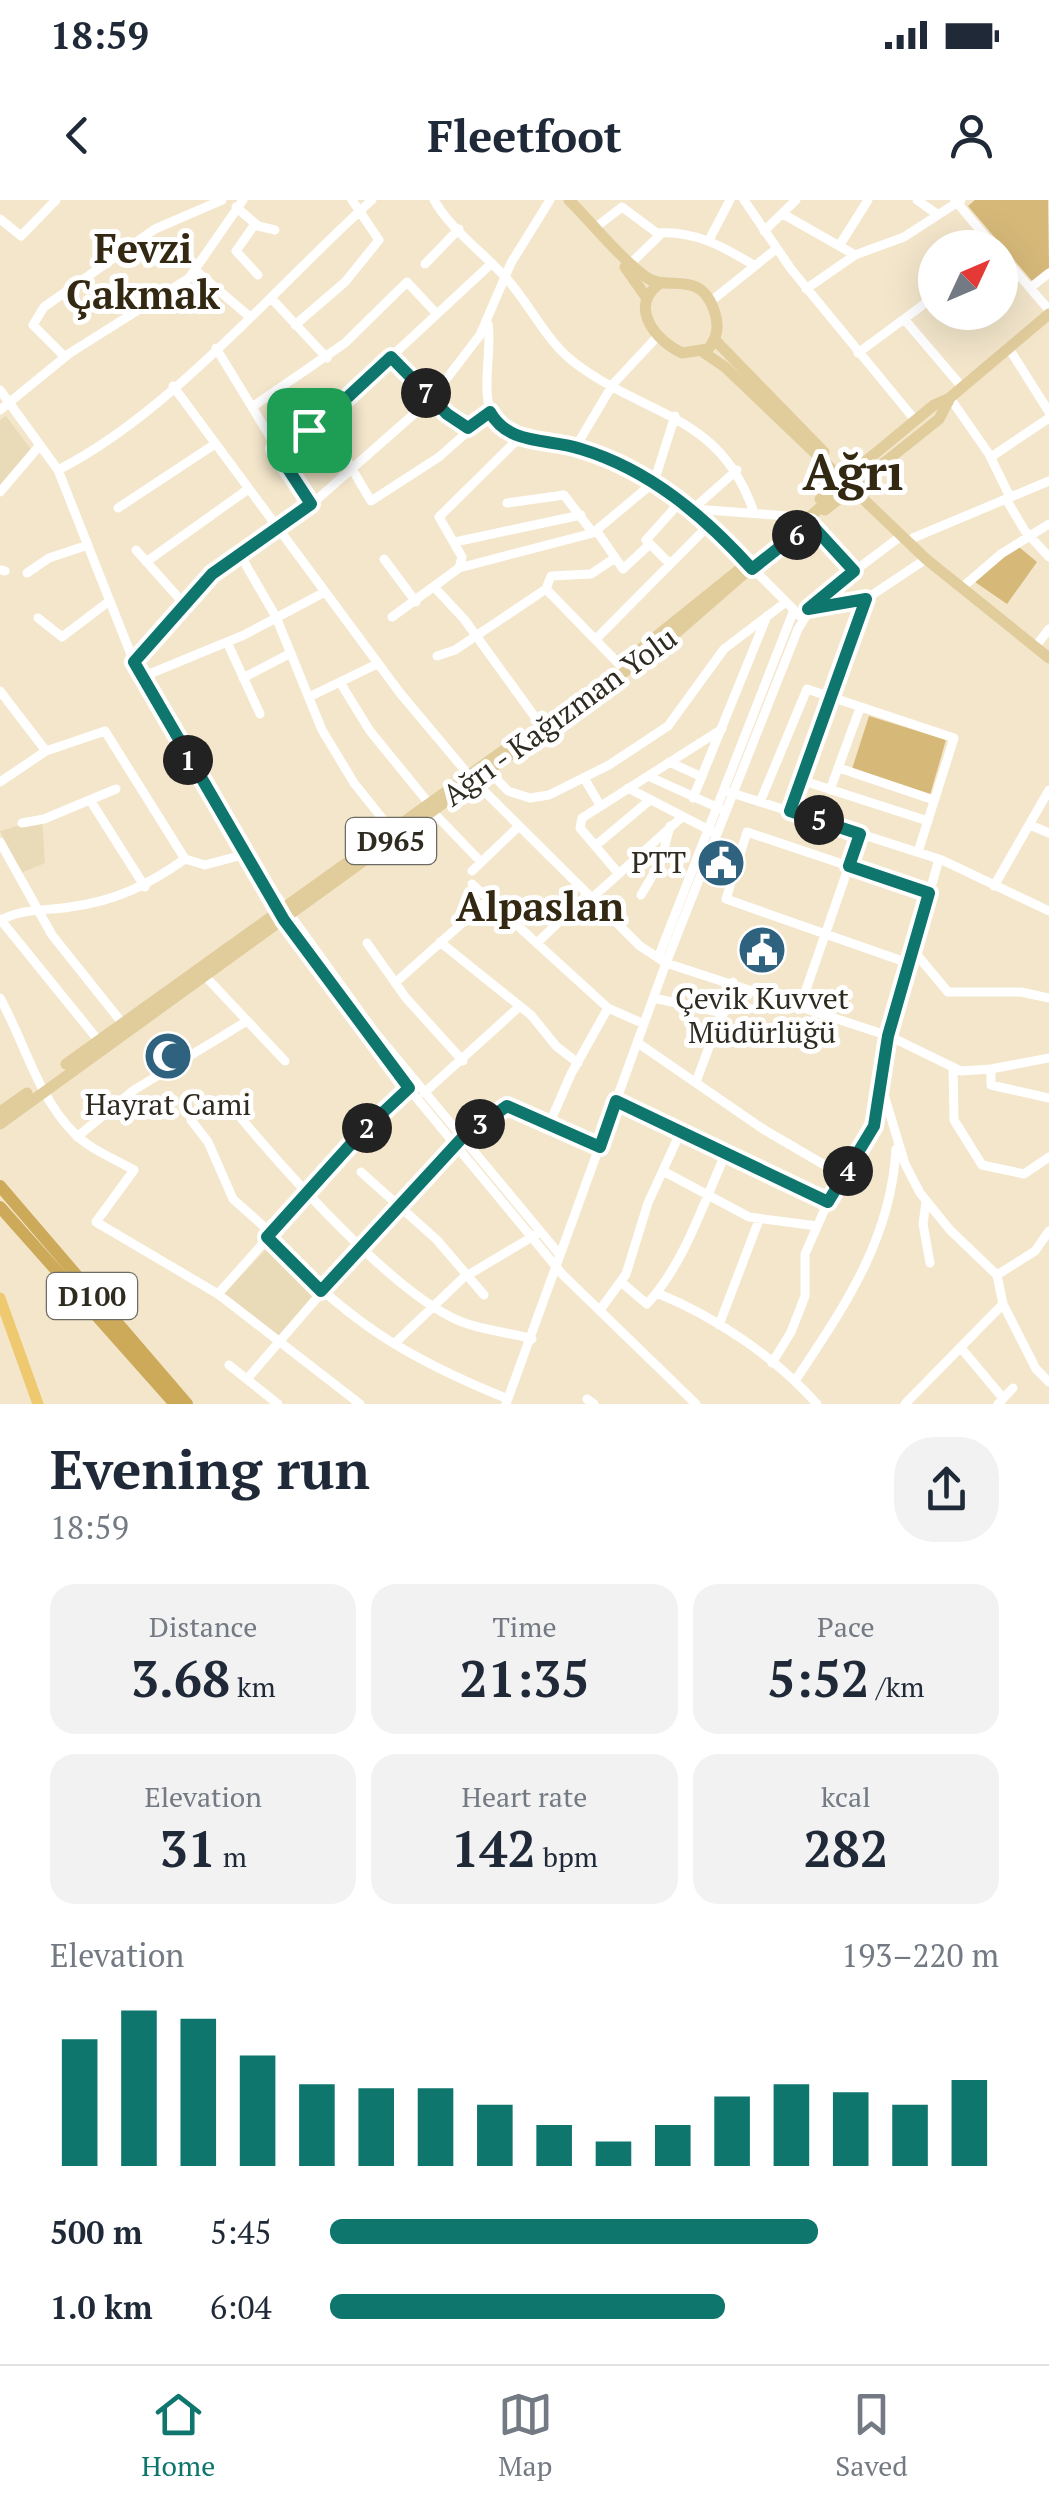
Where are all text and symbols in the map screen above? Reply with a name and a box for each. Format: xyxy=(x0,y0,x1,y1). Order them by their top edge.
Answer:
text: 18:59 xyxy=(50,10,149,60)
text: Fleetfoot xyxy=(427,105,622,165)
icon: back xyxy=(50,108,105,163)
icon: person xyxy=(944,108,999,163)
district label: Fevzi Çakmak xyxy=(66,221,221,320)
north arrow xyxy=(918,230,1018,330)
map controls xyxy=(918,230,1018,330)
pin: 7 xyxy=(401,368,451,418)
text: 7 xyxy=(418,374,434,411)
pin xyxy=(267,388,352,473)
icon: arrive xyxy=(282,403,337,458)
district label: Ağrı xyxy=(803,438,904,504)
pin: 6 xyxy=(772,510,822,560)
text: 6 xyxy=(789,516,805,553)
street label: Ağrı - Kağızman Yolu xyxy=(434,618,685,815)
pin: 1 xyxy=(163,735,213,785)
text: 1 xyxy=(180,741,196,778)
pin: 5 xyxy=(794,795,844,845)
text: 5 xyxy=(811,801,827,838)
road number: D965 xyxy=(346,818,436,864)
public building icon: PTT xyxy=(695,837,747,889)
place label: PTT xyxy=(631,842,686,882)
district label: Alpaslan xyxy=(456,879,624,932)
public building icon: Çevik Kuvvet Müdürlüğü xyxy=(736,924,788,976)
place label: Çevik Kuvvet Müdürlüğü xyxy=(675,978,849,1052)
mosque icon: Hayrat Cami xyxy=(142,1030,194,1082)
place label: Hayrat Cami xyxy=(85,1084,251,1124)
pin: 3 xyxy=(455,1099,505,1149)
pin: 2 xyxy=(342,1103,392,1153)
text: 3 xyxy=(472,1105,488,1142)
text: 2 xyxy=(359,1109,375,1146)
pin: 4 xyxy=(823,1146,873,1196)
text: 4 xyxy=(840,1152,856,1189)
road number: D100 xyxy=(47,1273,137,1319)
text: Evening run xyxy=(50,1432,370,1505)
button: share xyxy=(894,1437,999,1542)
text: 18:59 xyxy=(50,1506,129,1548)
text: Distance xyxy=(149,1608,257,1645)
text: Time xyxy=(492,1608,557,1645)
text: Pace xyxy=(817,1608,875,1645)
text: 3.68 xyxy=(131,1645,230,1711)
text: 21:35 xyxy=(459,1645,590,1711)
text: 5:52 xyxy=(767,1645,869,1711)
text: km xyxy=(230,1668,276,1705)
text: /km xyxy=(869,1668,924,1705)
text: Elevation xyxy=(144,1778,262,1815)
text: Heart rate xyxy=(462,1778,587,1815)
text: kcal xyxy=(821,1778,871,1815)
text: 31 xyxy=(159,1815,216,1881)
text: 142 xyxy=(451,1815,536,1881)
text: 282 xyxy=(803,1815,888,1881)
text: m xyxy=(216,1838,247,1875)
text: bpm xyxy=(536,1838,598,1875)
text: Elevation xyxy=(50,1934,184,1976)
text: 193–220 m xyxy=(841,1934,999,1976)
text: 500 m xyxy=(50,2211,142,2253)
text: 5:45 xyxy=(210,2211,272,2253)
text: 1.0 km xyxy=(50,2286,153,2328)
text: 6:04 xyxy=(210,2286,272,2328)
tab: Home xyxy=(141,2387,215,2484)
tab: Map xyxy=(498,2387,553,2484)
tab: Saved xyxy=(835,2387,908,2484)

